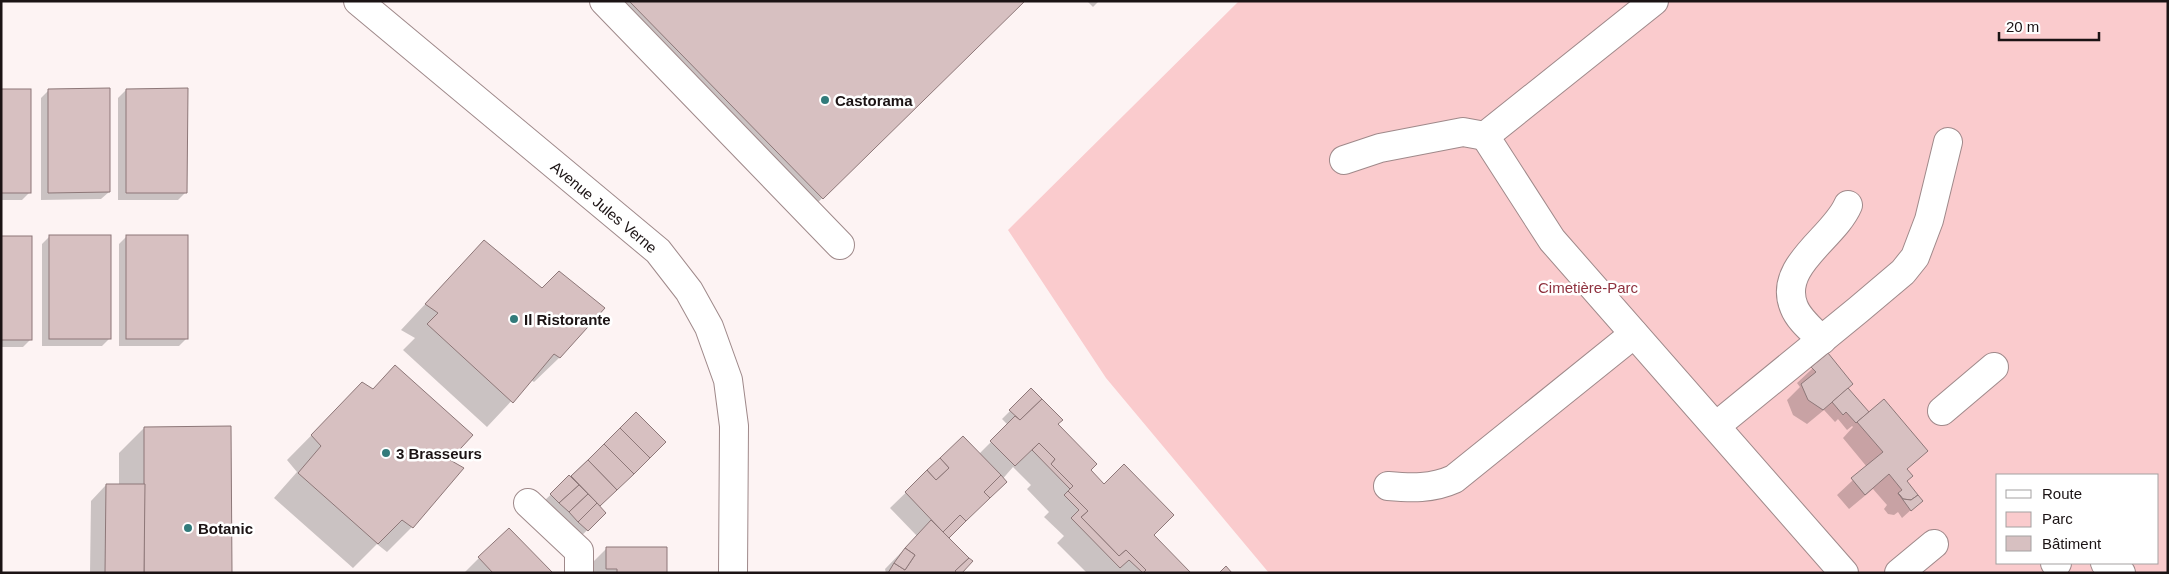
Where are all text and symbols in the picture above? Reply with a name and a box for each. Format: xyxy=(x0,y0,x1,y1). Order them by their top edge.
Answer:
scale bar xyxy=(1999,10,2099,42)
text: 20 m xyxy=(2006,18,2039,35)
place label: Castorama xyxy=(835,92,913,109)
marker: Castorama xyxy=(819,94,831,106)
street label: Avenue Jules Verne xyxy=(548,158,660,256)
park label: Cimetière-Parc xyxy=(1538,279,1639,296)
place label: Il Ristorante xyxy=(524,311,611,328)
marker: Il Ristorante xyxy=(508,313,520,325)
place label: 3 Brasseurs xyxy=(396,445,482,462)
marker: 3 Brasseurs xyxy=(380,447,392,459)
legend xyxy=(1996,474,2159,564)
text: Route xyxy=(2042,485,2082,502)
text: Parc xyxy=(2042,510,2073,527)
place label: Botanic xyxy=(198,520,253,537)
marker: Botanic xyxy=(182,522,194,534)
text: Bâtiment xyxy=(2042,535,2102,552)

